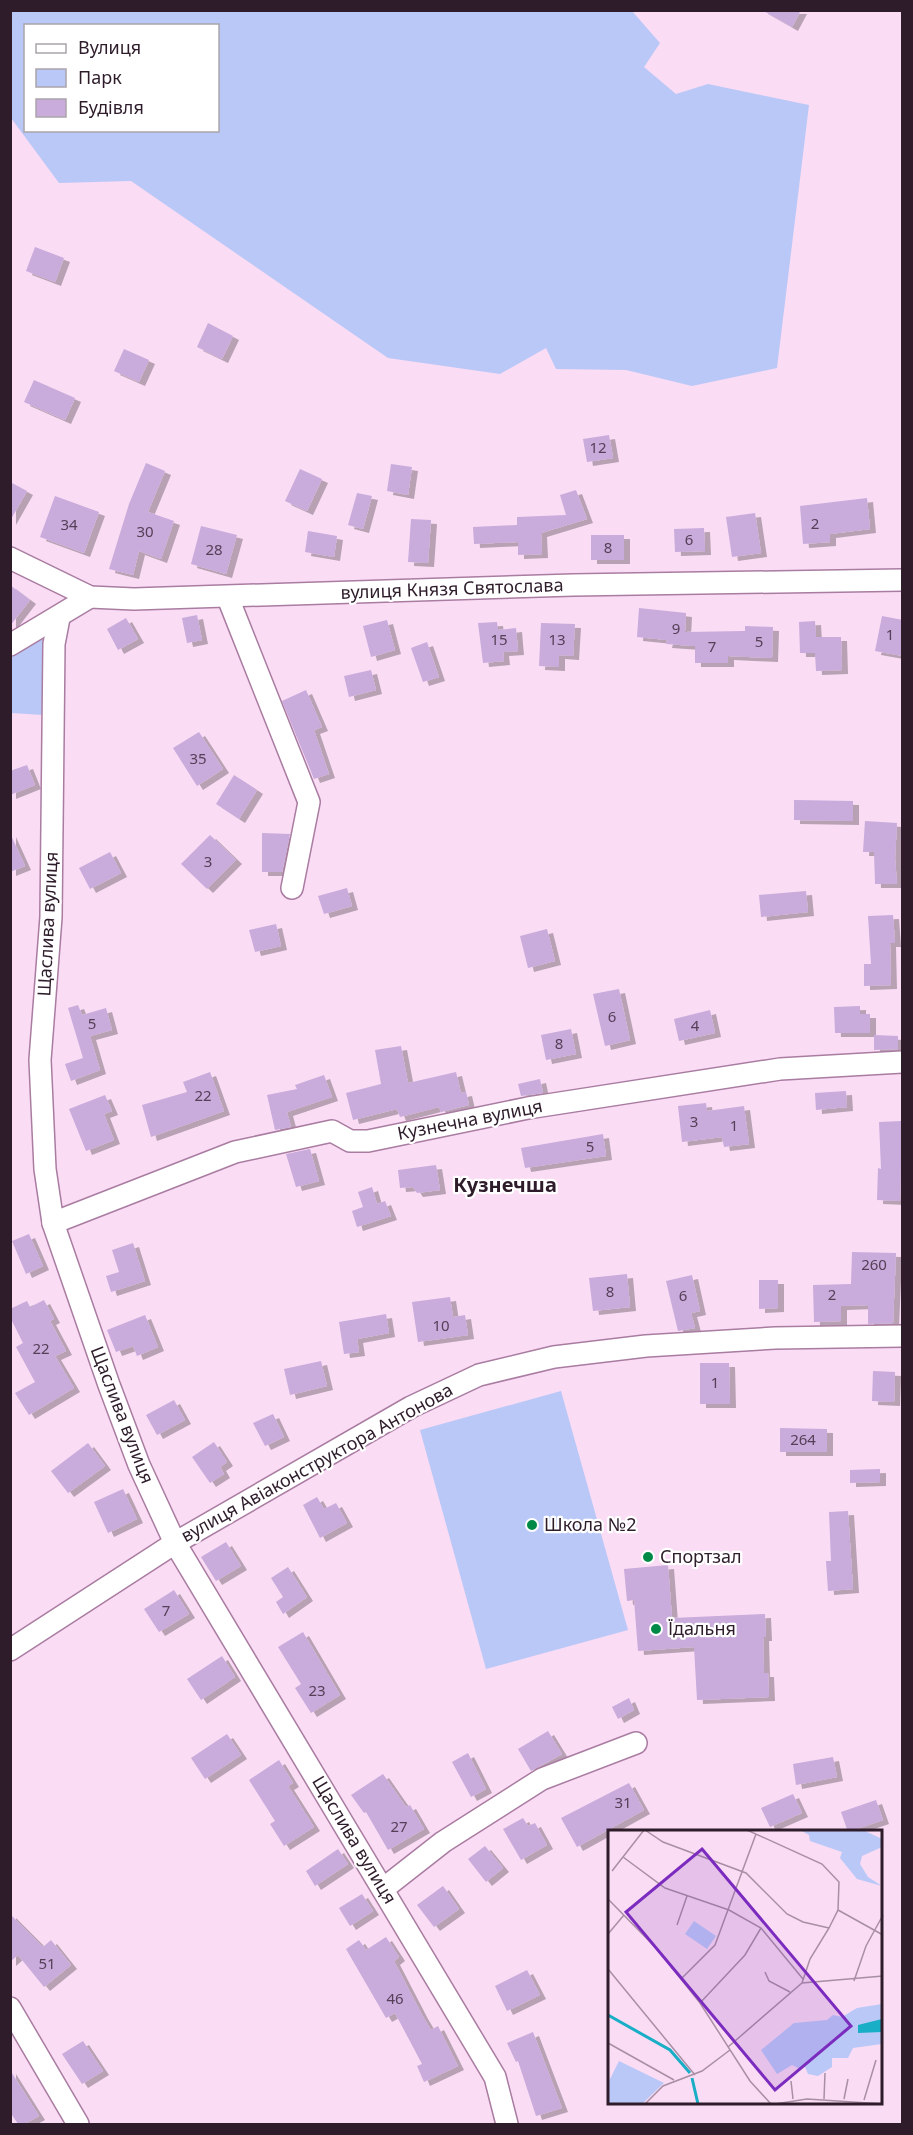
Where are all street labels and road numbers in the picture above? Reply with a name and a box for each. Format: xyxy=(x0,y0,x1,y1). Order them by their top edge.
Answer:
street label: вулиця Князя Святослава xyxy=(340,572,564,604)
street label: Щаслива вулиця xyxy=(31,851,63,997)
street label: Кузнечна вулиця xyxy=(395,1093,545,1145)
street label: Щаслива вулиця xyxy=(86,1343,160,1487)
street label: вулиця Авіаконструктора Антонова xyxy=(176,1377,457,1547)
street label: Щаслива вулиця xyxy=(307,1771,403,1908)

